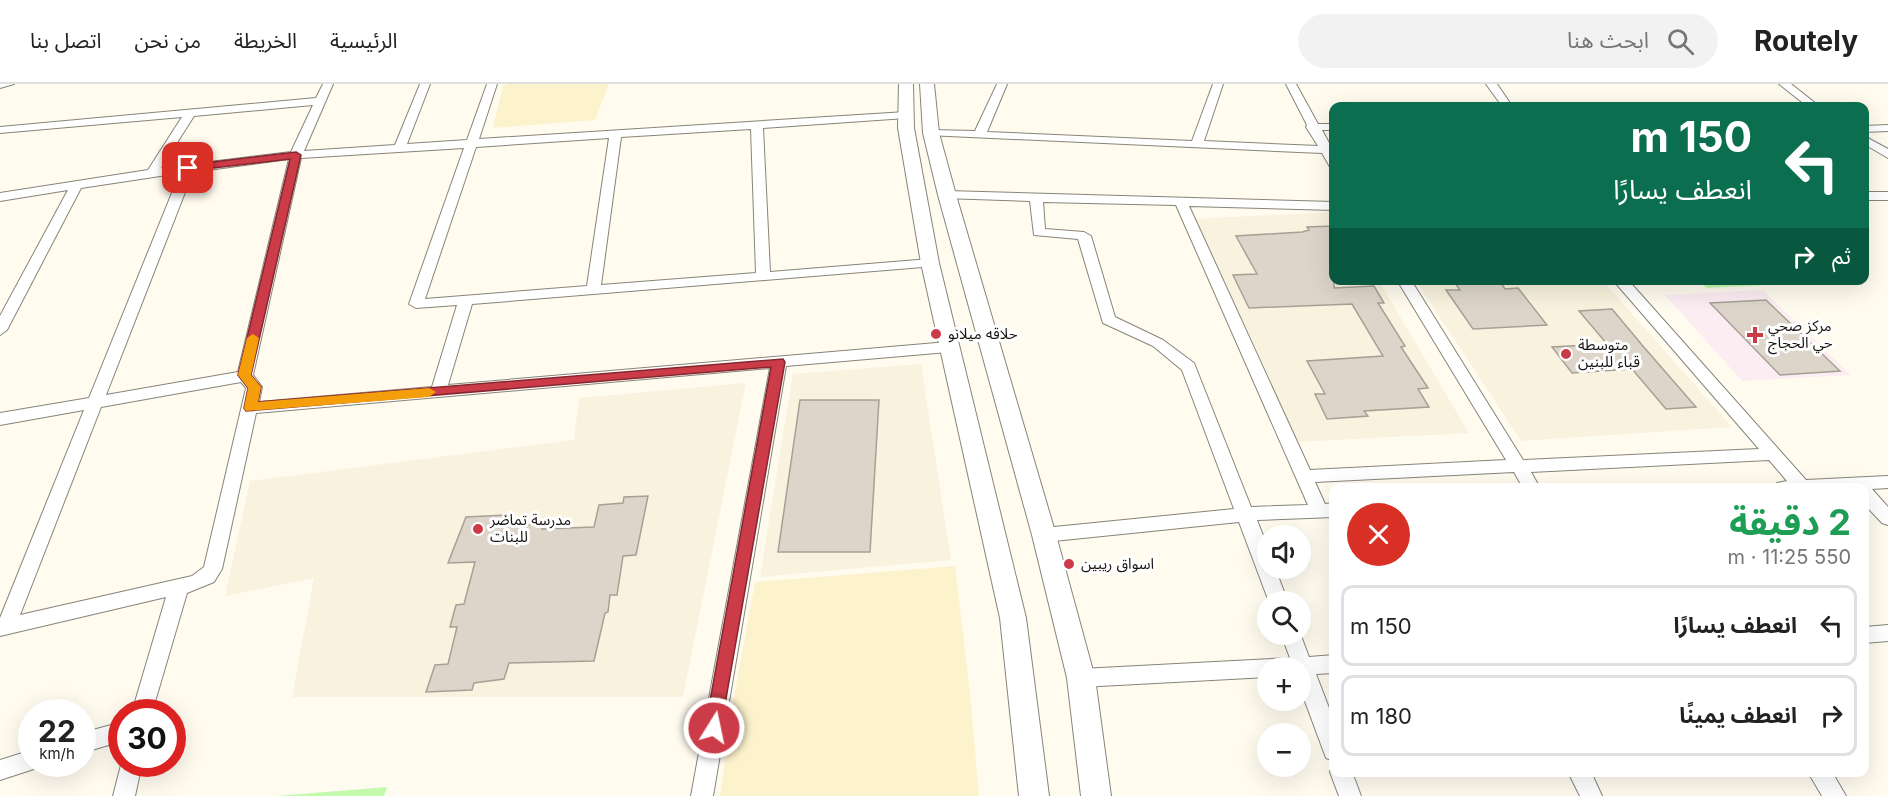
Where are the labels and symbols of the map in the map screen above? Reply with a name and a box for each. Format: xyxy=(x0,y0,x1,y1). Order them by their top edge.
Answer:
pin xyxy=(162,142,213,193)
place label: مركز صحي حي الحجاج xyxy=(1768,316,1833,355)
place label: حلاقه ميلانو xyxy=(948,324,1018,343)
marker: مركز صحي حي الحجاج xyxy=(1746,326,1764,344)
marker: حلاقه ميلانو xyxy=(929,327,943,341)
place label: متوسطة قباء للبنين xyxy=(1578,335,1640,371)
marker: متوسطة قباء للبنين xyxy=(1559,347,1573,361)
place label: مدرسة تماضر للبنات xyxy=(489,510,571,546)
marker: مدرسة تماضر للبنات xyxy=(471,522,485,536)
place label: اسواق ريبين xyxy=(1081,554,1154,573)
marker: اسواق ريبين xyxy=(1062,557,1076,571)
position arrow xyxy=(682,696,746,760)
speed limit sign: 30 xyxy=(108,699,186,777)

